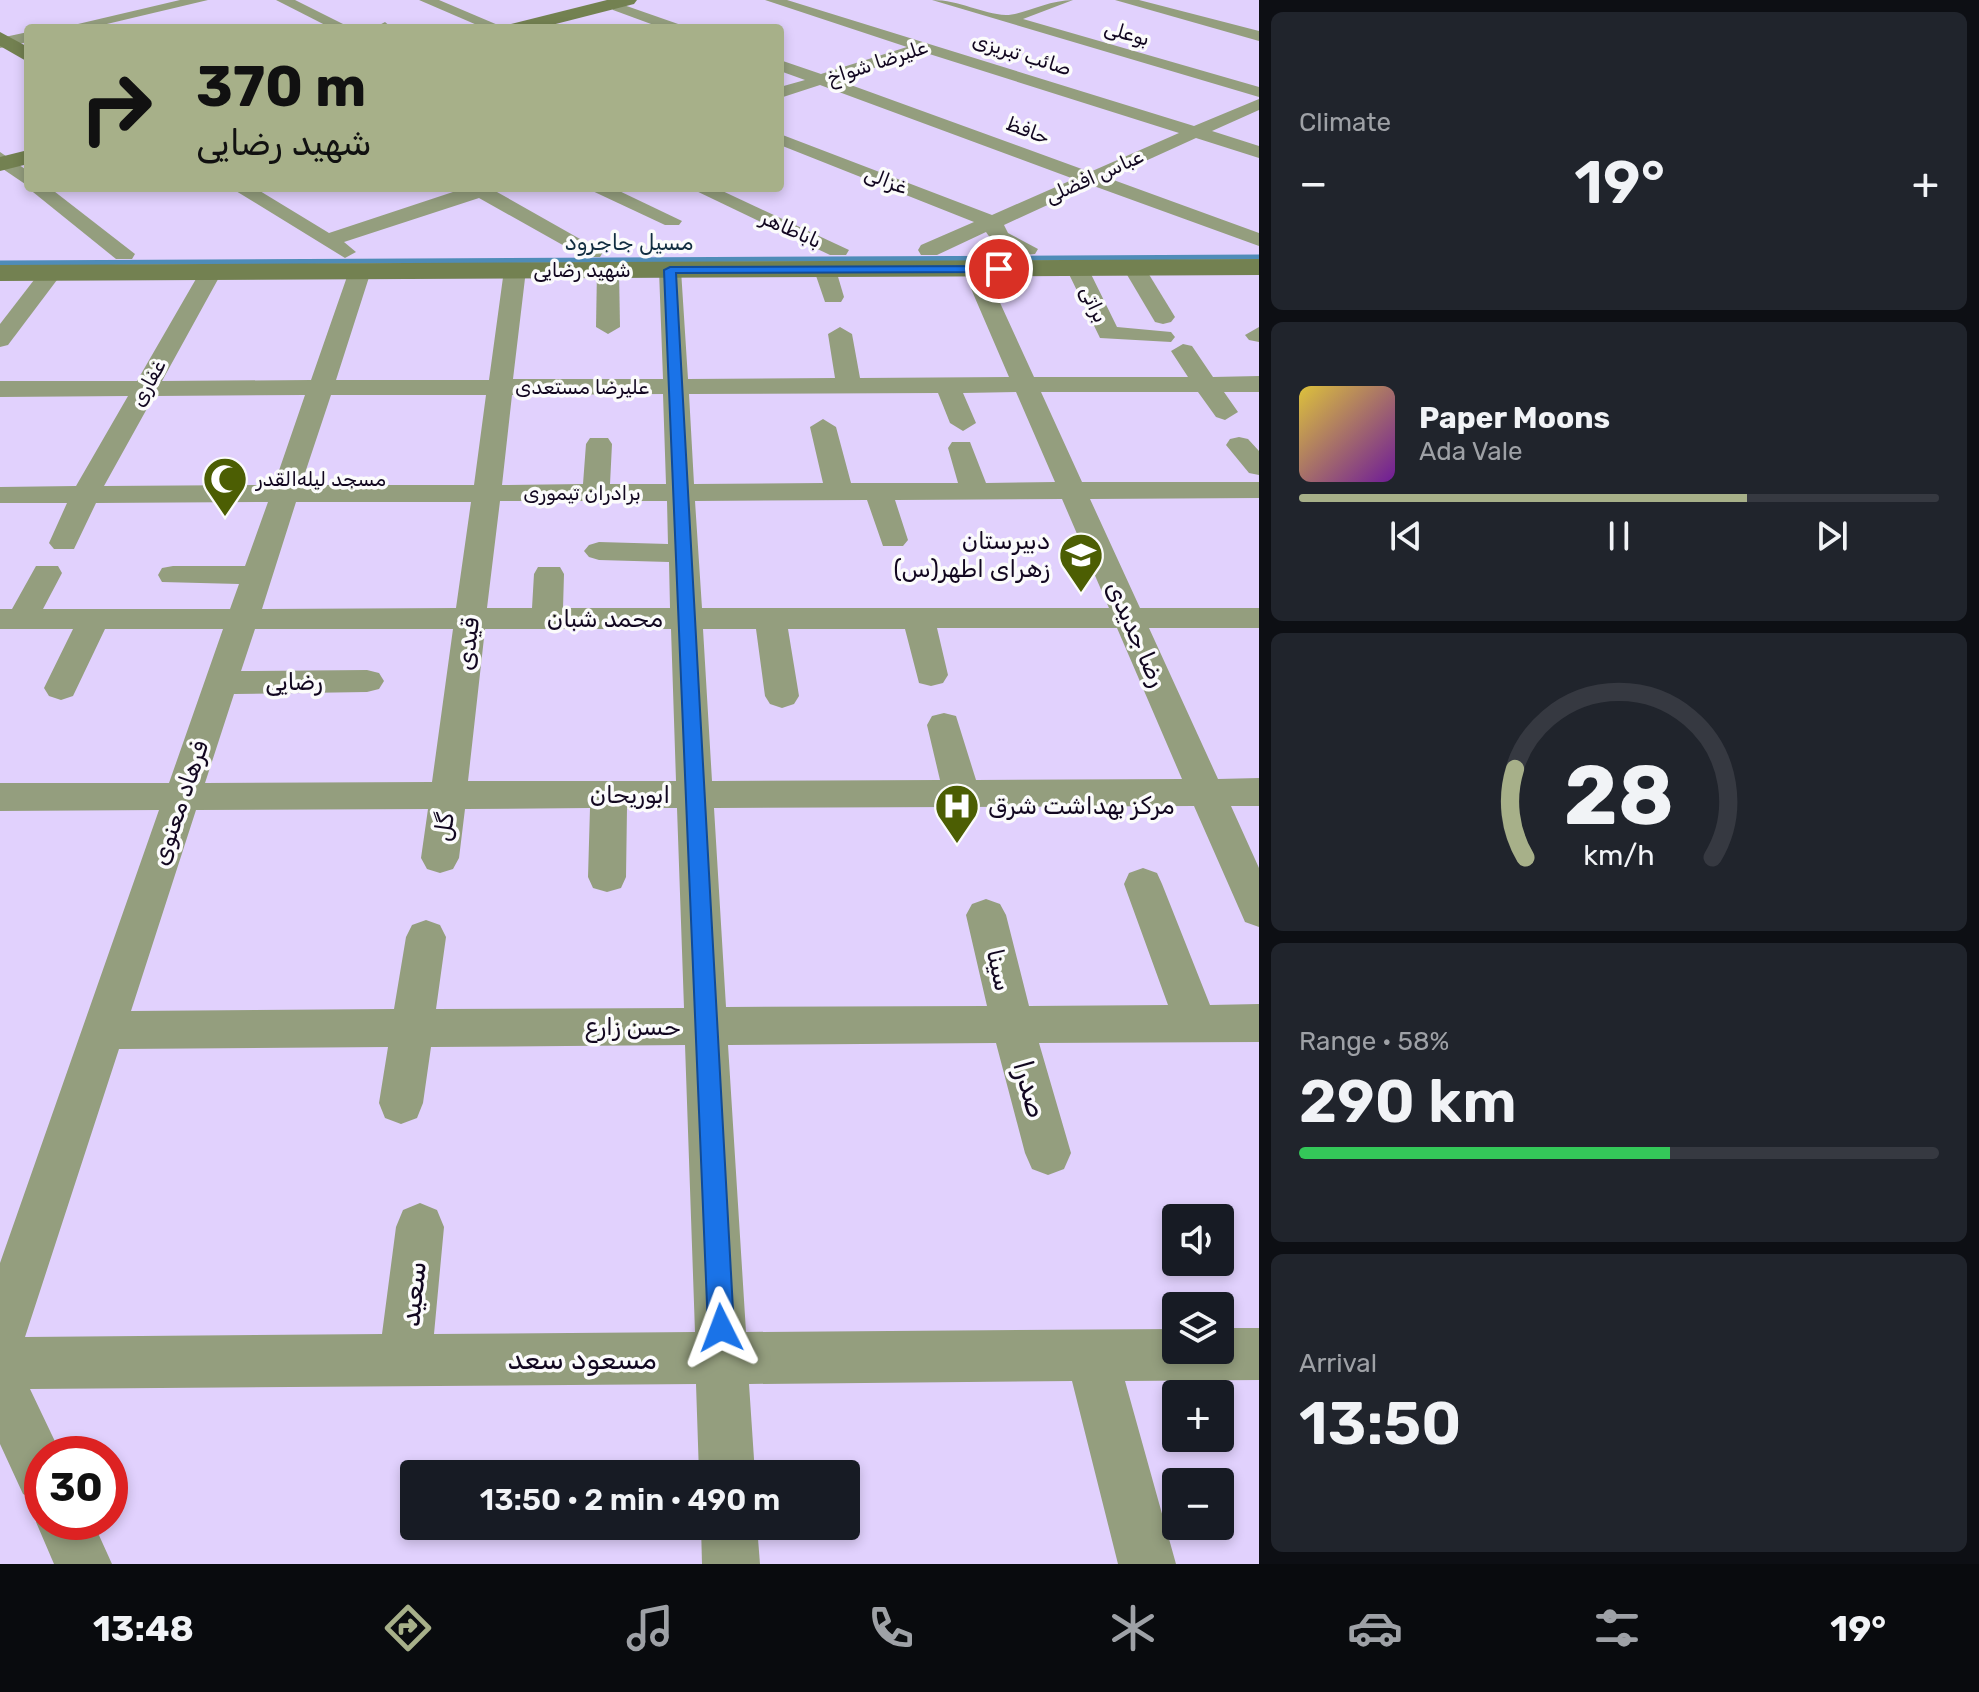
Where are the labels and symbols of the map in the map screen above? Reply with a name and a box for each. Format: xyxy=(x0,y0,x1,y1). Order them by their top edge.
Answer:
street label: بوعلی xyxy=(1102,15,1152,51)
street label: صائب تبریزی xyxy=(970,28,1074,80)
street label: علیرضا شواخ xyxy=(824,34,931,91)
street label: حافظ xyxy=(1003,111,1053,149)
street label: عباس افضلی xyxy=(1041,144,1147,208)
street label: غزالی xyxy=(861,161,911,199)
street label: باباطاهر xyxy=(756,205,825,253)
water label: مسیل جاجرود xyxy=(564,229,694,256)
pin xyxy=(965,235,1033,303)
street label: شهید رضایی xyxy=(533,258,631,282)
street label: براتی xyxy=(1075,282,1113,326)
street label: غفاری xyxy=(125,355,171,411)
street label: علیرضا مستعدی xyxy=(515,375,649,399)
mosque icon: مسجد لیله‌القدر xyxy=(201,455,249,518)
place label: مسجد لیله‌القدر xyxy=(255,467,386,491)
street label: برادران تیموری xyxy=(523,481,641,505)
place label: دبیرستان زهرای اطهر(س) xyxy=(893,527,1050,583)
school or university icon: دبیرستان زهرای اطهر(س) xyxy=(1057,531,1105,594)
street label: رضا جدیدی xyxy=(1100,577,1172,691)
street label: محمد شبان xyxy=(547,605,663,633)
street label: قیدی xyxy=(451,616,485,672)
street label: رضایی xyxy=(265,667,323,697)
street label: فرهاد معنوی xyxy=(146,737,214,869)
street label: ابوریحان xyxy=(590,781,670,809)
hospital icon: مرکز بهداشت شرق xyxy=(933,782,981,845)
place label: مرکز بهداشت شرق xyxy=(988,792,1175,820)
street label: گل xyxy=(428,811,460,843)
street label: سینا xyxy=(981,946,1017,994)
street label: حسن زارع xyxy=(585,1013,681,1043)
street label: صدرا xyxy=(1006,1057,1054,1121)
street label: سعید xyxy=(393,1260,433,1328)
position arrow xyxy=(679,1286,763,1370)
street label: مسعود سعد xyxy=(507,1343,657,1376)
speed limit sign: 30 xyxy=(24,1436,128,1540)

